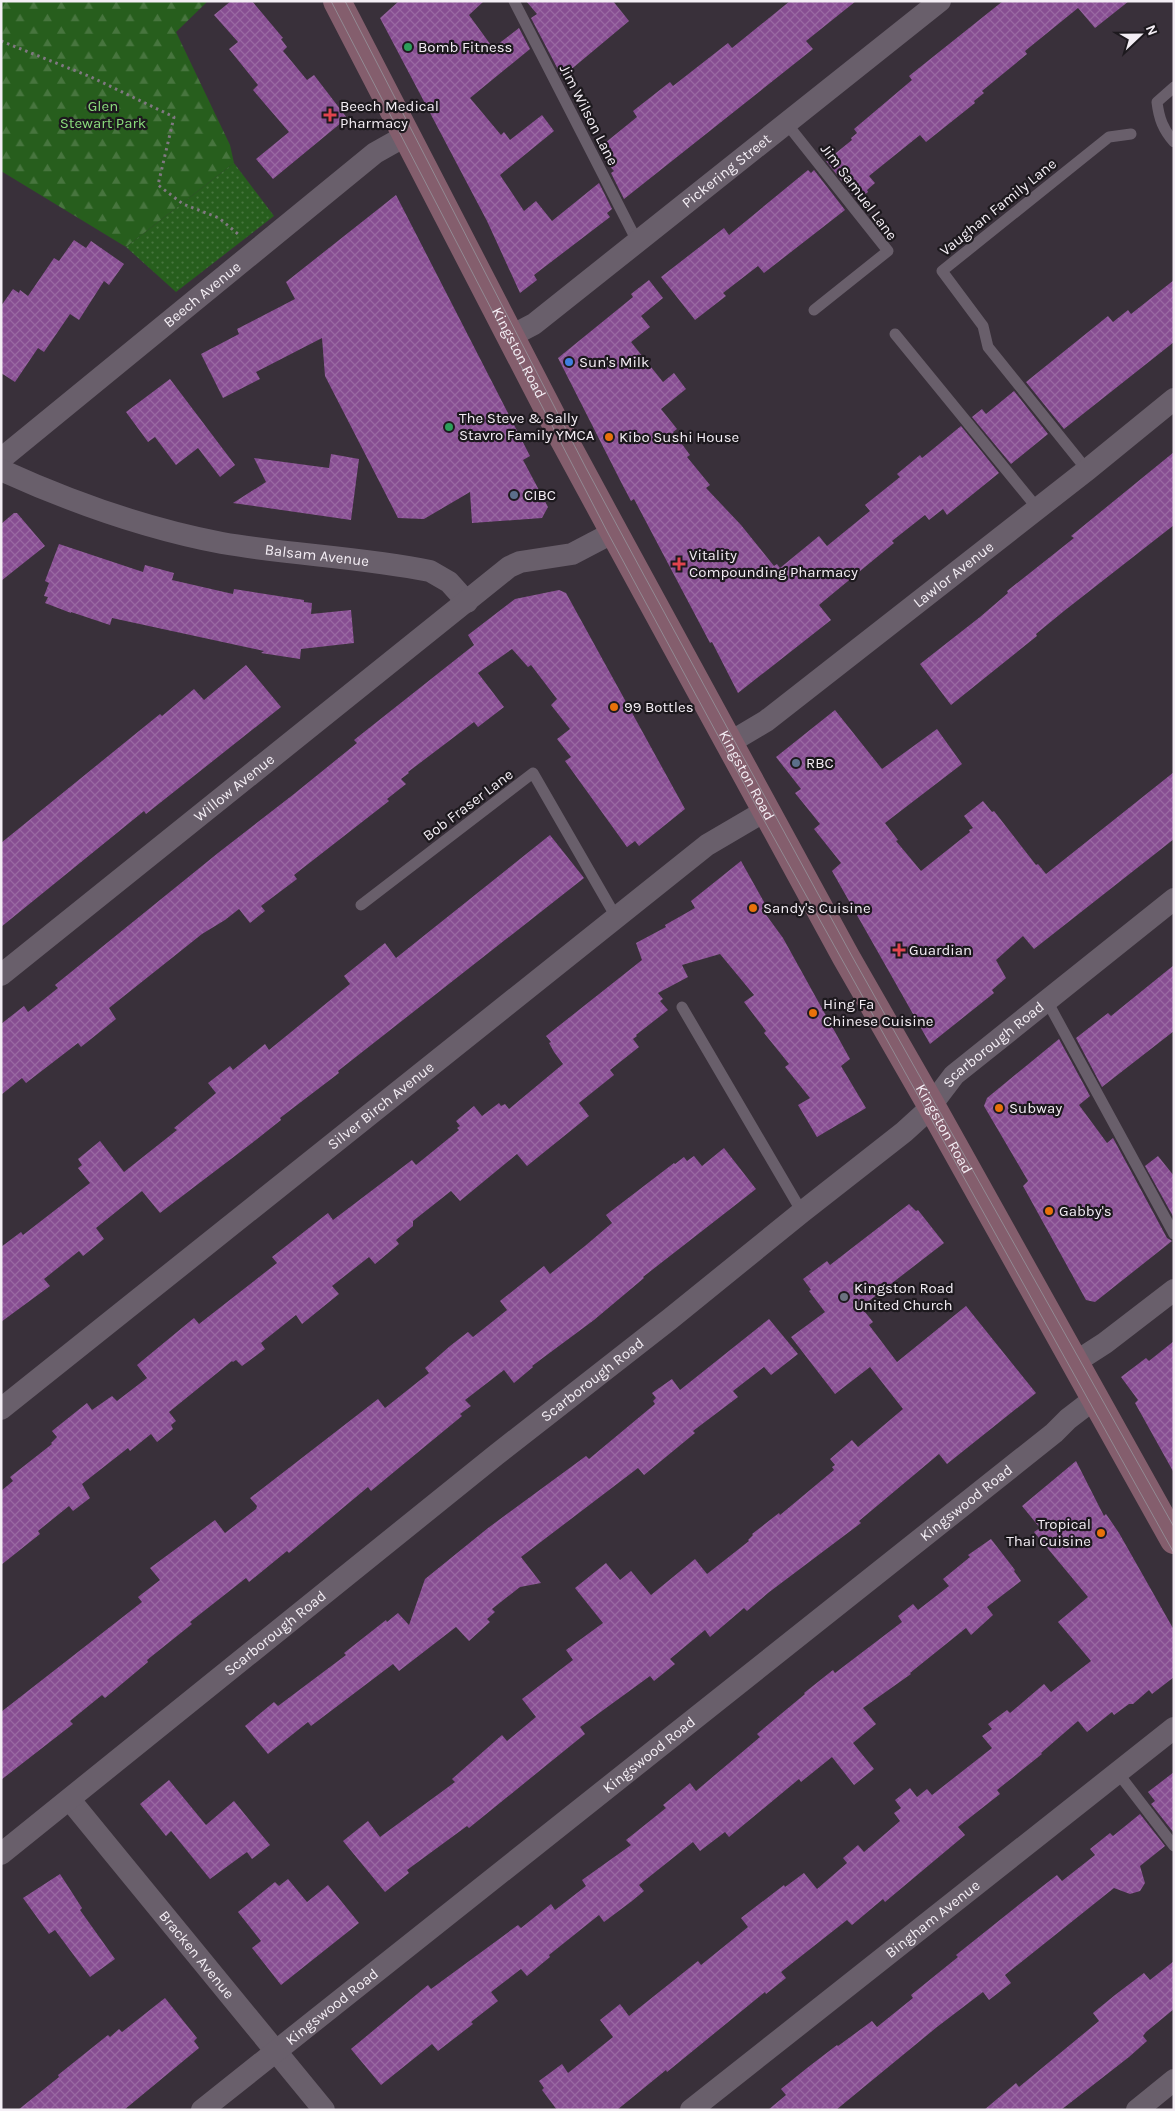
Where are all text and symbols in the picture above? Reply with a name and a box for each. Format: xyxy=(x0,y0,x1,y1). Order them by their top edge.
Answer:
north arrow xyxy=(1115,10,1165,60)
text: N xyxy=(1142,22,1161,38)
place label: Bomb Fitness xyxy=(418,38,513,56)
marker: Bomb Fitness xyxy=(402,41,414,53)
street label: Jim Wilson Lane xyxy=(556,61,622,169)
park label: Glen Stewart Park xyxy=(60,97,146,132)
place label: Beech Medical Pharmacy xyxy=(340,97,439,132)
marker: Beech Medical Pharmacy xyxy=(324,109,336,121)
street label: Pickering Street xyxy=(678,130,775,212)
street label: Jim Samuel Lane xyxy=(817,140,901,244)
street label: Vaughan Family Lane xyxy=(936,154,1060,260)
street label: Beech Avenue xyxy=(160,257,245,331)
street label: Kingston Road xyxy=(488,304,550,401)
place label: Sun's Milk xyxy=(579,353,650,371)
marker: Sun's Milk xyxy=(563,356,575,368)
place label: The Steve & Sally Stavro Family YMCA xyxy=(459,409,595,444)
marker: The Steve & Sally Stavro Family YMCA xyxy=(443,421,455,433)
place label: Kibo Sushi House xyxy=(619,428,739,446)
marker: Kibo Sushi House xyxy=(603,431,615,443)
place label: CIBC xyxy=(524,486,556,504)
marker: CIBC xyxy=(508,489,520,501)
street label: Lawlor Avenue xyxy=(910,537,997,611)
street label: Balsam Avenue xyxy=(264,540,370,570)
place label: Vitality Compounding Pharmacy xyxy=(689,546,858,581)
marker: Vitality Compounding Pharmacy xyxy=(673,558,685,570)
place label: 99 Bottles xyxy=(624,698,694,716)
marker: 99 Bottles xyxy=(608,701,620,713)
street label: Kingston Road xyxy=(715,727,779,823)
street label: Willow Avenue xyxy=(190,750,278,826)
place label: RBC xyxy=(806,754,834,772)
marker: RBC xyxy=(790,757,802,769)
street label: Bob Fraser Lane xyxy=(419,765,517,845)
place label: Sandy's Cuisine xyxy=(763,899,871,917)
marker: Sandy's Cuisine xyxy=(747,902,759,914)
place label: Guardian xyxy=(909,941,972,959)
marker: Guardian xyxy=(893,944,905,956)
place label: Hing Fa Chinese Cuisine xyxy=(823,995,933,1030)
street label: Scarborough Road xyxy=(939,998,1048,1091)
marker: Hing Fa Chinese Cuisine xyxy=(807,1007,819,1019)
street label: Silver Birch Avenue xyxy=(324,1058,438,1154)
street label: Kingston Road xyxy=(912,1081,977,1177)
place label: Subway xyxy=(1009,1099,1062,1117)
marker: Subway xyxy=(993,1102,1005,1114)
place label: Gabby's xyxy=(1059,1202,1112,1220)
marker: Gabby's xyxy=(1043,1205,1055,1217)
place label: Kingston Road United Church xyxy=(854,1279,954,1314)
marker: Kingston Road United Church xyxy=(838,1291,850,1303)
street label: Scarborough Road xyxy=(537,1334,647,1426)
street label: Kingswood Road xyxy=(916,1461,1016,1545)
place label: Tropical Thai Cuisine xyxy=(1006,1515,1091,1550)
marker: Tropical Thai Cuisine xyxy=(1095,1527,1107,1539)
street label: Scarborough Road xyxy=(220,1587,330,1680)
street label: Kingswood Road xyxy=(599,1712,699,1797)
street label: Bingham Avenue xyxy=(882,1876,984,1962)
street label: Bracken Avenue xyxy=(155,1907,238,2003)
street label: Kingswood Road xyxy=(282,1964,382,2049)

